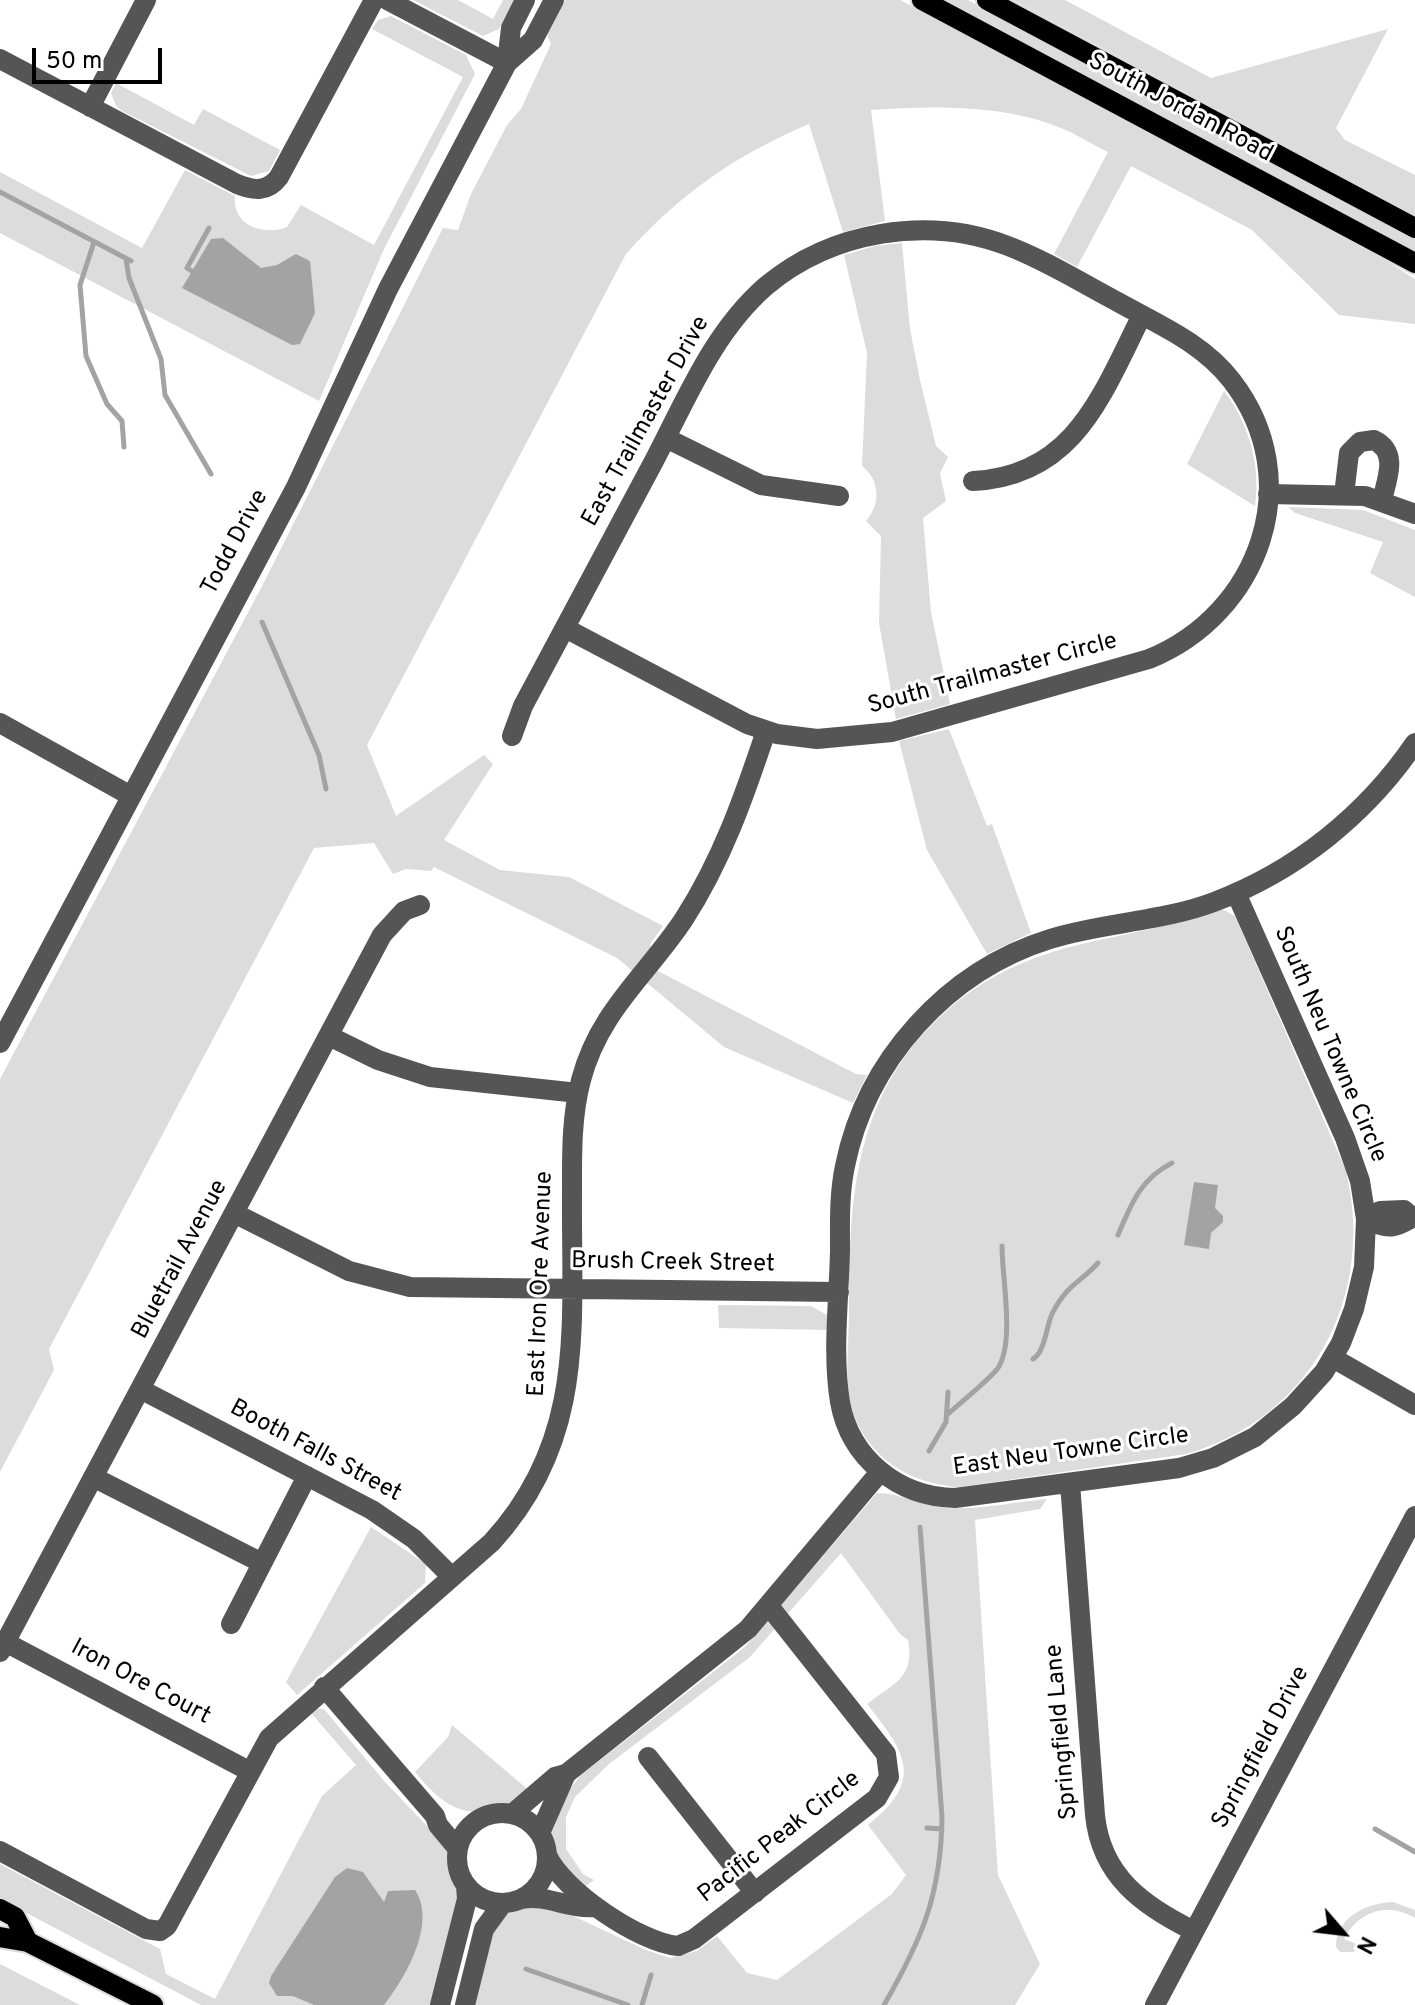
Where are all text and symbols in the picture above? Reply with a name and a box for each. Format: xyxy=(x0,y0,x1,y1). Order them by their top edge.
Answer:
scale bar xyxy=(36,32,166,82)
text: 50 m xyxy=(46,47,102,77)
street label: South Jordan Road xyxy=(1083,48,1277,170)
street label: East Trailmaster Drive xyxy=(577,312,717,532)
street label: Todd Drive xyxy=(196,485,276,601)
street label: South Trailmaster Circle xyxy=(865,628,1121,722)
street label: South Neu Towne Circle xyxy=(1266,923,1392,1167)
street label: East Iron Ore Avenue xyxy=(524,1171,560,1397)
street label: Bluetrail Avenue xyxy=(127,1176,235,1344)
street label: Brush Creek Street xyxy=(571,1248,775,1280)
street label: Booth Falls Street xyxy=(224,1395,406,1509)
street label: East Neu Towne Circle xyxy=(951,1422,1191,1484)
street label: Iron Ore Court xyxy=(65,1634,215,1732)
street label: Springfield Lane xyxy=(1041,1643,1085,1821)
street label: Springfield Drive xyxy=(1207,1662,1317,1834)
street label: Pacific Peak Circle xyxy=(693,1766,867,1910)
north arrow xyxy=(1303,1893,1383,1973)
text: N xyxy=(1349,1931,1380,1958)

